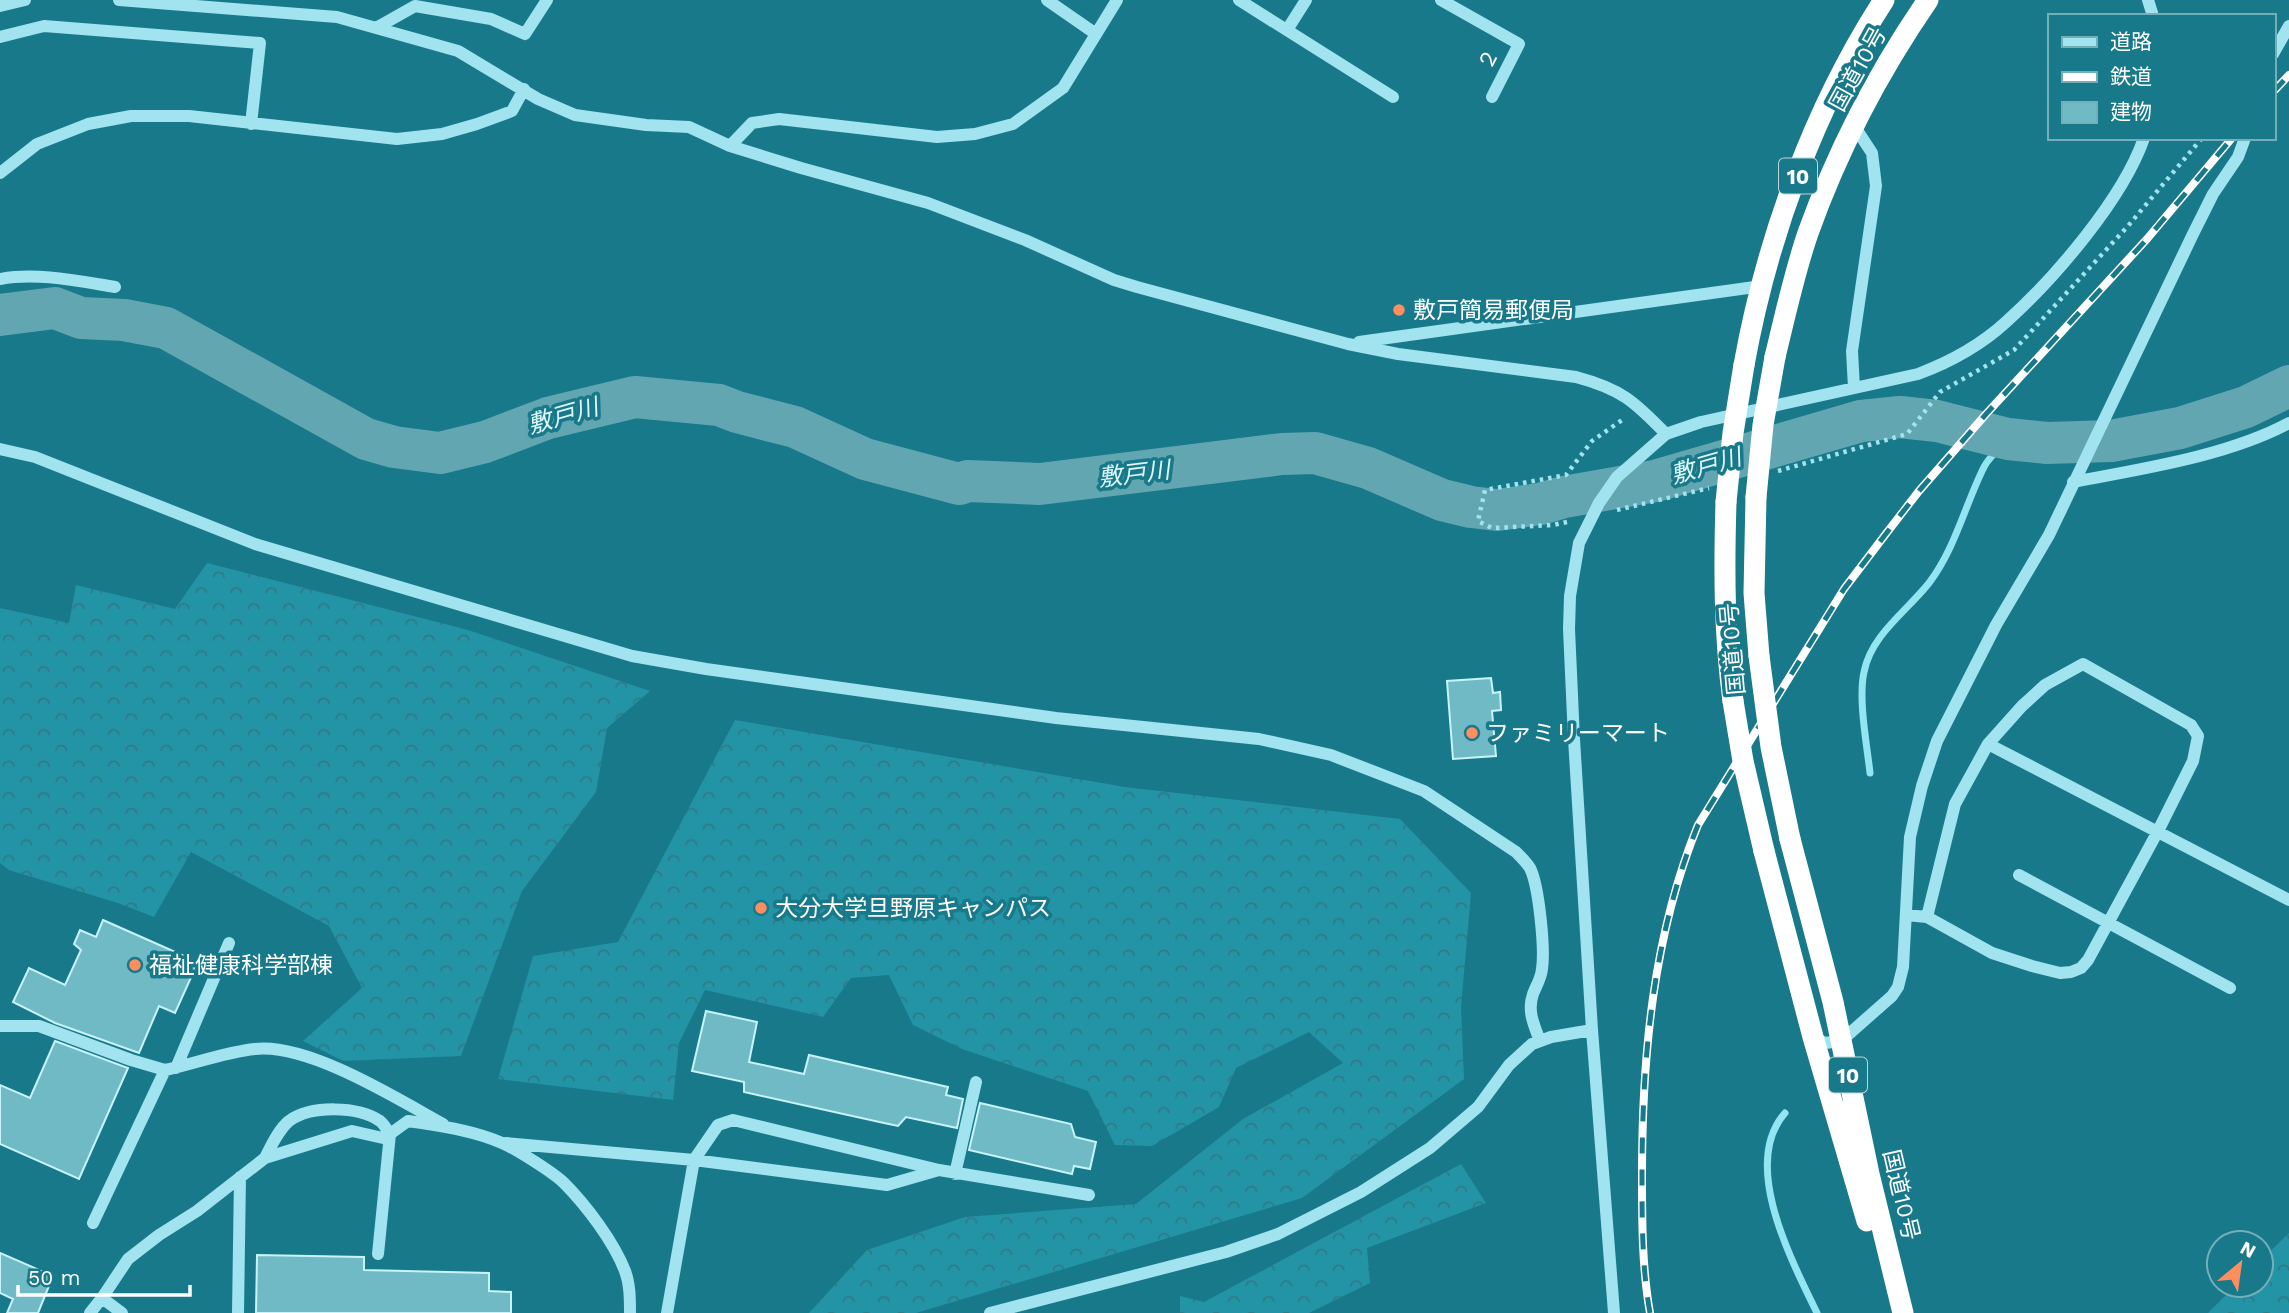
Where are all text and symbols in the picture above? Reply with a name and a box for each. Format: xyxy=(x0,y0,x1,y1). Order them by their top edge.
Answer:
legend xyxy=(2048,14,2275,140)
street label: 国道10号 xyxy=(1824,22,1892,116)
text: 道路 xyxy=(2110,29,2152,54)
street label: 2 xyxy=(1473,47,1503,71)
text: 鉄道 xyxy=(2110,64,2152,89)
text: 建物 xyxy=(2110,99,2152,124)
road number: 10 xyxy=(1779,158,1817,194)
place label: 敷戸簡易郵便局 xyxy=(1413,297,1574,324)
marker: 敷戸簡易郵便局 xyxy=(1391,302,1407,318)
water label: 敷戸川 xyxy=(525,392,604,439)
water label: 敷戸川 xyxy=(1668,442,1747,489)
water label: 敷戸川 xyxy=(1097,455,1174,492)
street label: 国道10号 xyxy=(1716,602,1750,696)
place label: ファミリーマート xyxy=(1486,720,1670,747)
marker: ファミリーマート xyxy=(1464,725,1480,741)
place label: 大分大学旦野原キャンパス xyxy=(775,895,1051,922)
marker: 大分大学旦野原キャンパス xyxy=(753,900,769,916)
place label: 福祉健康科学部棟 xyxy=(149,952,333,979)
marker: 福祉健康科学部棟 xyxy=(127,957,143,973)
road number: 10 xyxy=(1829,1058,1867,1092)
street label: 国道10号 xyxy=(1877,1147,1925,1243)
north arrow xyxy=(2205,1229,2275,1299)
text: N xyxy=(2236,1236,2260,1263)
scale bar xyxy=(18,1254,189,1298)
text: 50 m xyxy=(28,1265,80,1290)

